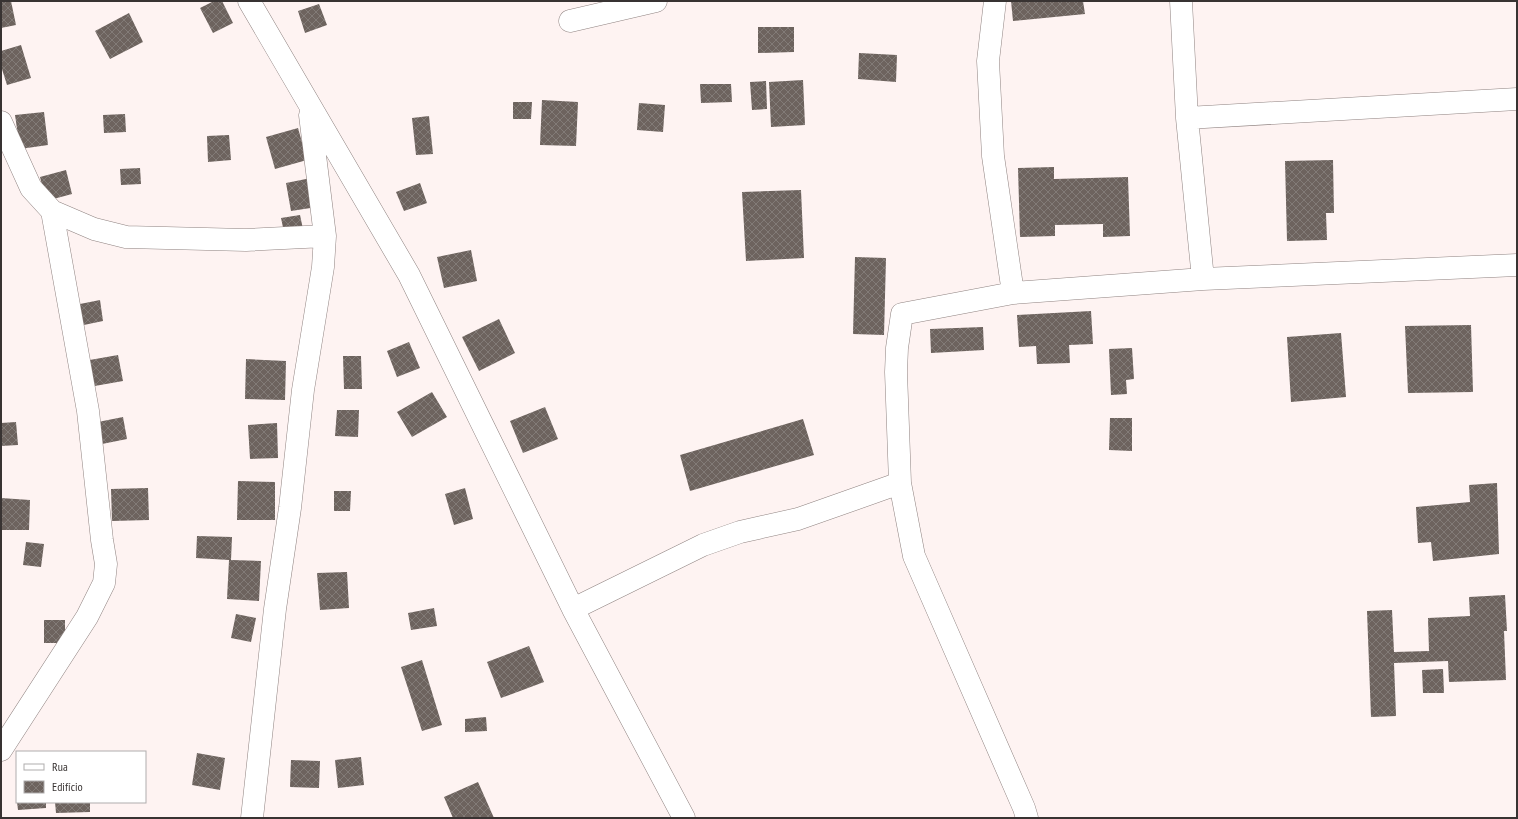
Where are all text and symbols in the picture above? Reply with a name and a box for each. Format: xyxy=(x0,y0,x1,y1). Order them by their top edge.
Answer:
legend xyxy=(16,751,146,803)
text: Rua xyxy=(52,759,68,774)
text: Edifício xyxy=(52,779,83,794)

